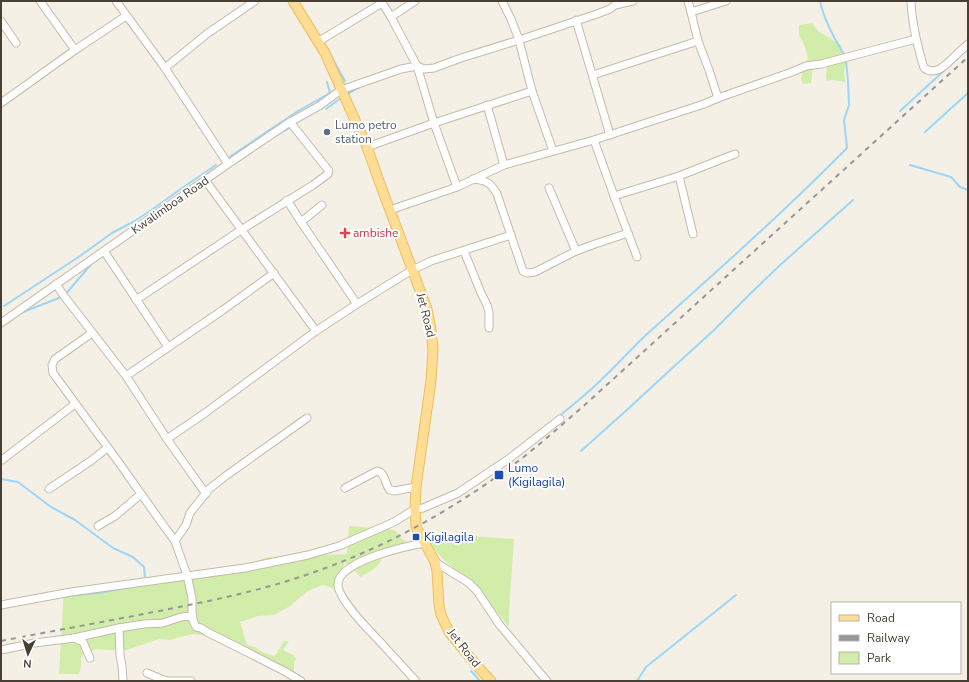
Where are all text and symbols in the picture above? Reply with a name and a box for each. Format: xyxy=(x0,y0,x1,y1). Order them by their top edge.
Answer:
place label: Lumo petro station xyxy=(335,117,397,147)
marker: Lumo petro station xyxy=(322,127,332,137)
street label: Kwalimboa Road xyxy=(128,172,212,238)
place label: ambishe xyxy=(353,225,398,241)
marker: ambishe xyxy=(340,228,350,238)
street label: Jet Road xyxy=(412,290,439,339)
place label: Lumo (Kigilagila) xyxy=(508,460,565,490)
marker: Lumo (Kigilagila) xyxy=(493,469,505,481)
place label: Kigilagila xyxy=(424,529,474,545)
marker: Kigilagila xyxy=(411,532,421,542)
legend xyxy=(831,602,961,674)
text: Road xyxy=(867,610,895,626)
street label: Jet Road xyxy=(443,624,484,671)
text: Railway xyxy=(867,630,911,646)
north arrow xyxy=(8,634,48,674)
text: Park xyxy=(867,650,892,666)
text: N xyxy=(23,656,32,671)

